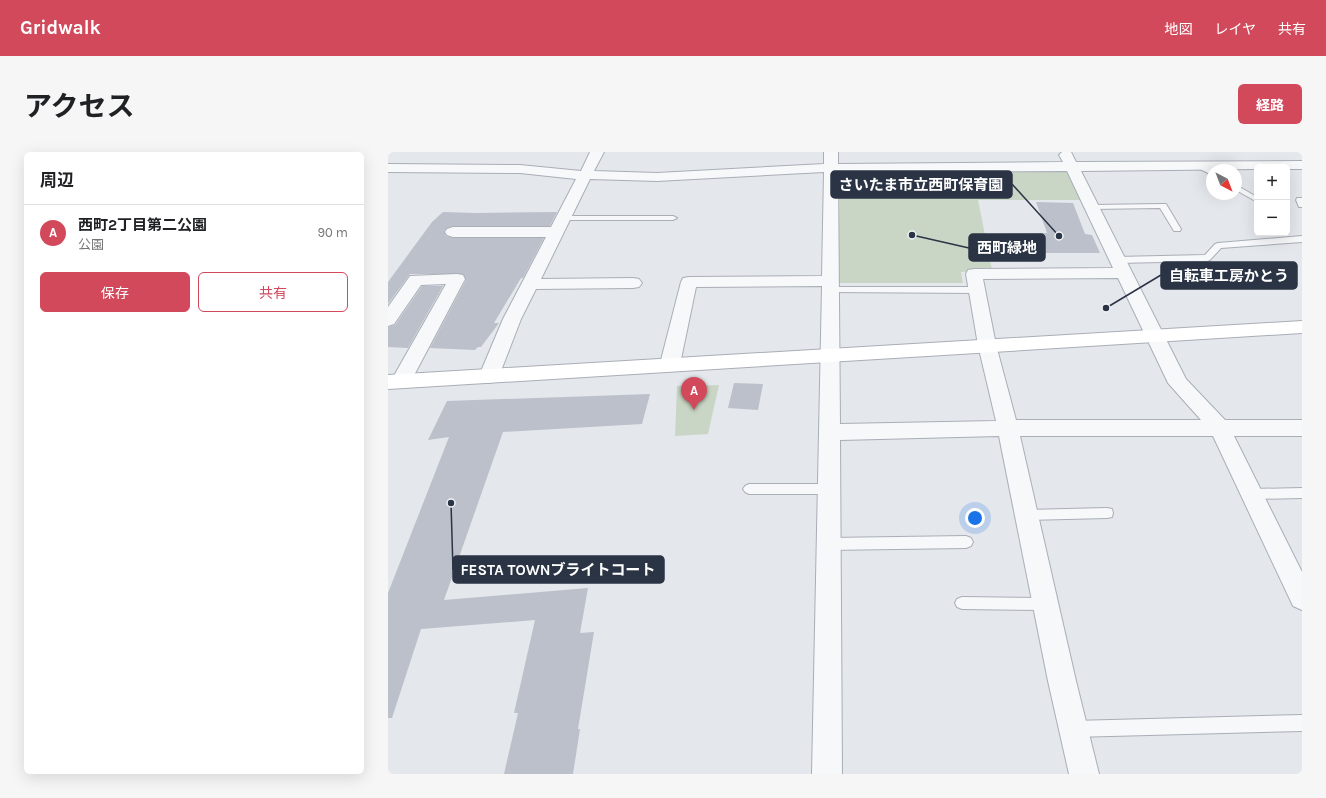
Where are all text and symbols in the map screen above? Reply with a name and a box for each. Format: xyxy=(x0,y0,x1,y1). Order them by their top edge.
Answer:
text: Gridwalk xyxy=(20,17,101,39)
text: 地図 xyxy=(1164,21,1192,38)
text: レイヤ xyxy=(1214,21,1256,38)
text: 共有 xyxy=(1278,21,1306,38)
button: 経路 xyxy=(1238,84,1302,124)
text: アクセス xyxy=(24,90,135,123)
north arrow xyxy=(1206,164,1242,200)
map controls xyxy=(1254,164,1290,236)
button: + xyxy=(1254,164,1290,200)
text: 周辺 xyxy=(40,170,74,190)
callout: さいたま市立西町保育園 xyxy=(831,171,1012,198)
text: さいたま市立西町保育園 xyxy=(839,176,1003,194)
button: − xyxy=(1254,200,1290,236)
text: 西町2丁目第二公園 xyxy=(78,216,207,234)
text: A xyxy=(49,225,57,240)
text: 90 m xyxy=(317,225,348,240)
callout: 西町緑地 xyxy=(969,234,1045,261)
text: 公園 xyxy=(78,237,104,252)
text: 西町緑地 xyxy=(977,239,1037,257)
callout: 自転車工房かとう xyxy=(1161,262,1297,289)
text: 自転車工房かとう xyxy=(1169,267,1289,285)
button: 保存 xyxy=(40,272,190,312)
button: 共有 xyxy=(198,272,348,312)
pin: A xyxy=(681,377,707,410)
your location xyxy=(965,508,985,528)
callout: FESTA TOWNブライトコート xyxy=(453,556,664,583)
text: FESTA TOWNブライトコート xyxy=(460,561,656,579)

